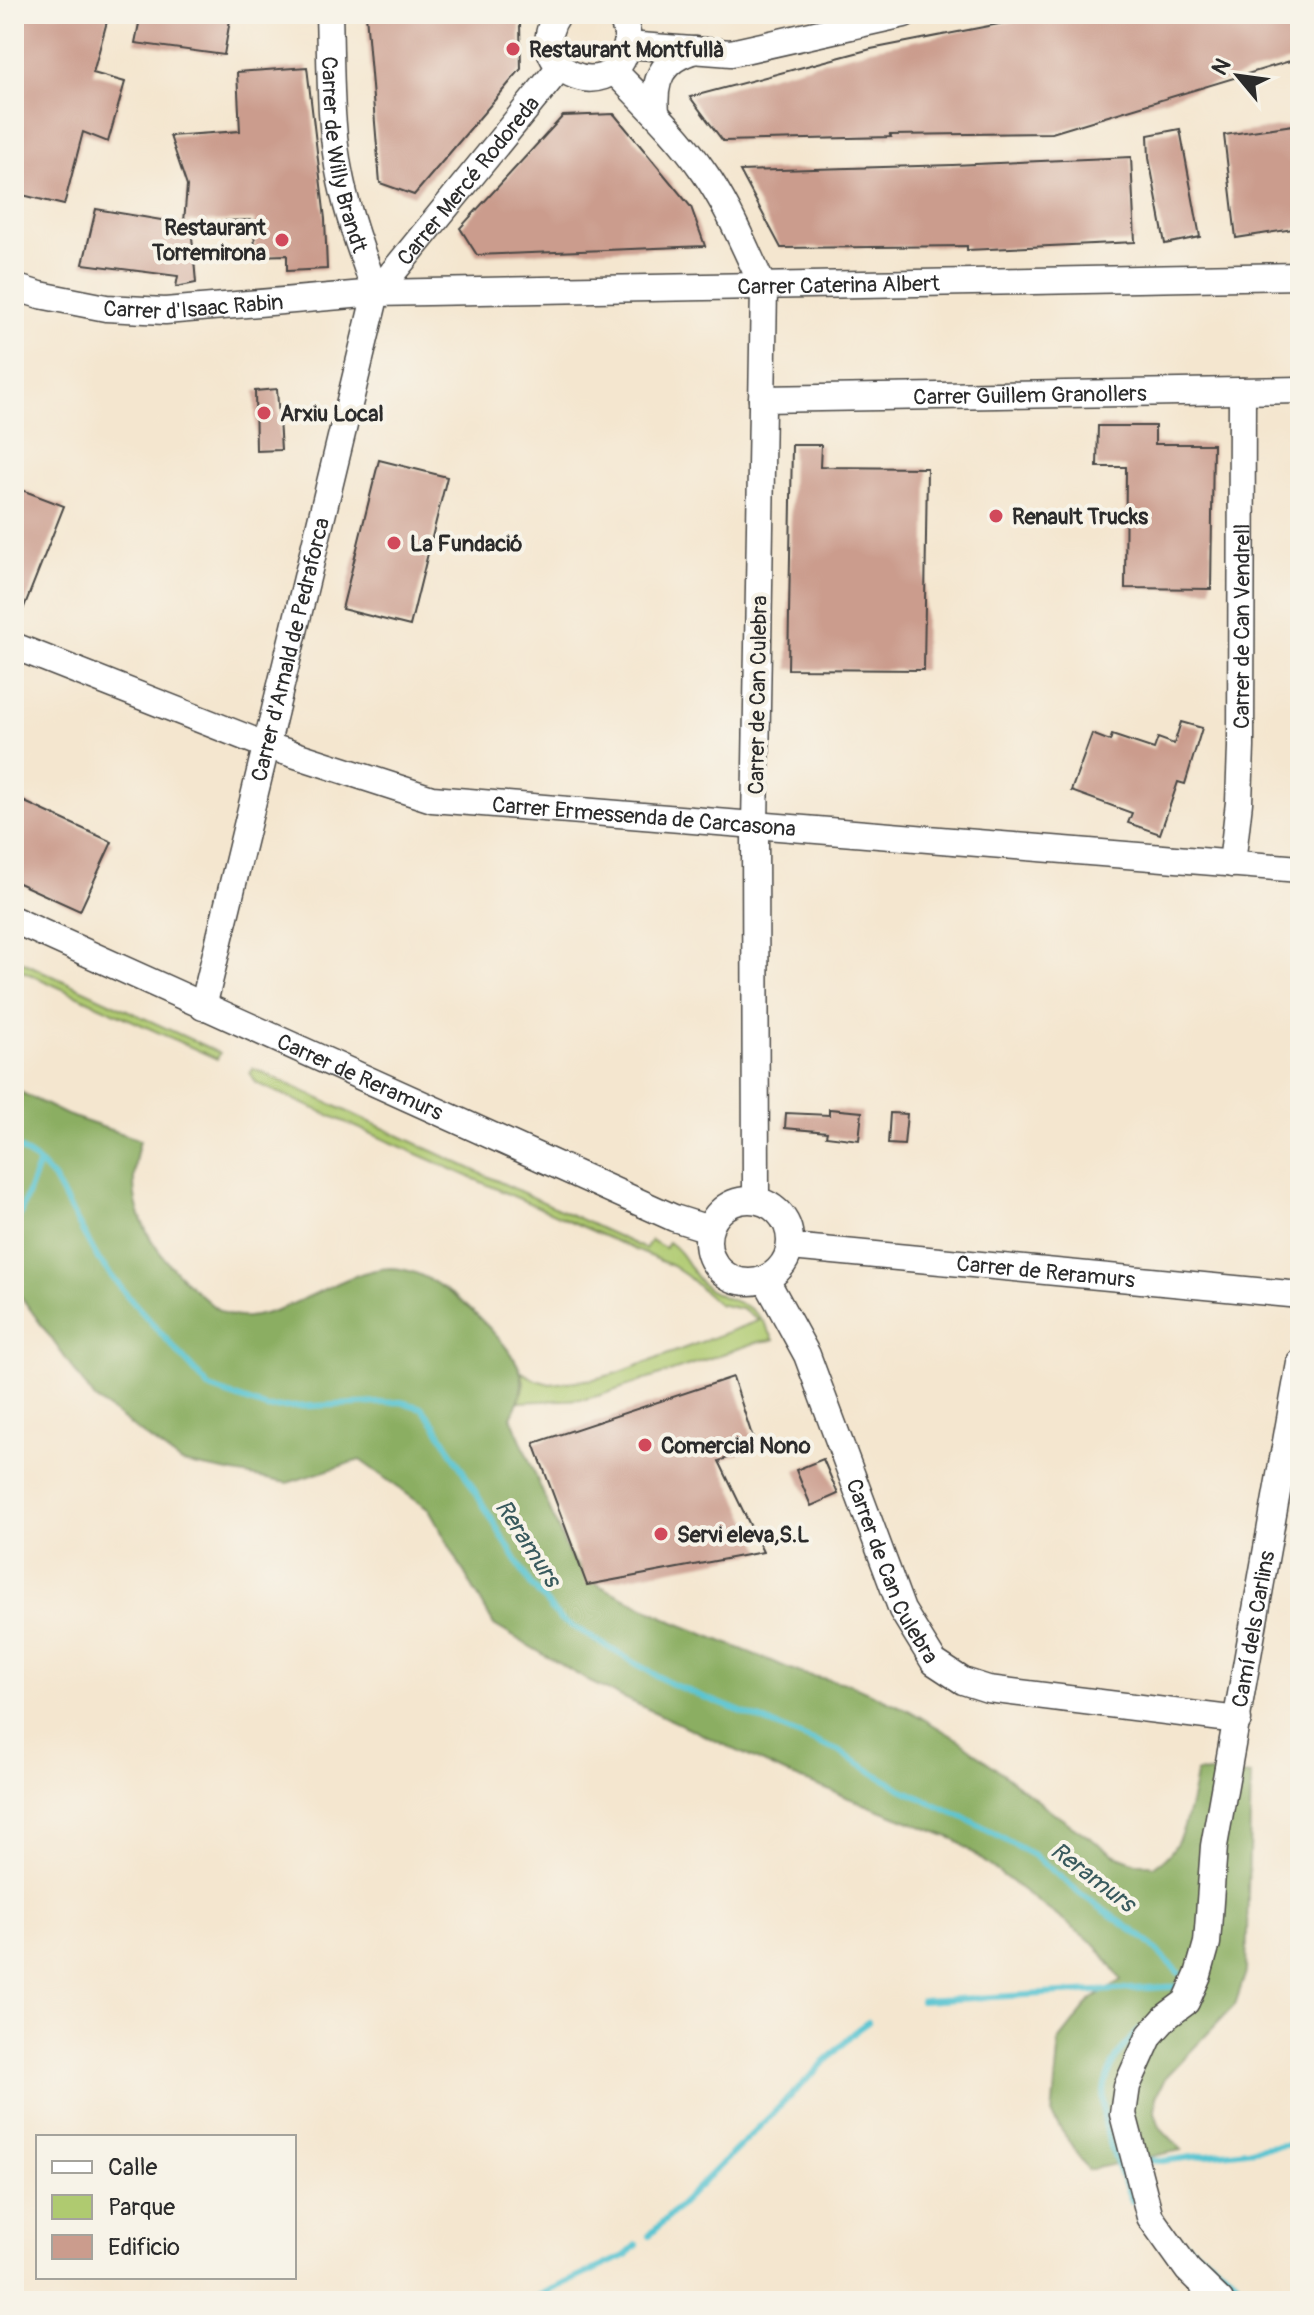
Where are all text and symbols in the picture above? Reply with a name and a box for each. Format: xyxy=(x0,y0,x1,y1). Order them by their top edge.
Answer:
place label: Restaurant Montfullà xyxy=(529,36,724,64)
north arrow xyxy=(1198,36,1278,116)
marker: Restaurant Montfullà xyxy=(504,40,522,58)
text: N xyxy=(1206,53,1237,80)
street label: Carrer de Willy Brandt xyxy=(315,56,374,257)
street label: Carrer Mercé Rodoreda xyxy=(391,90,546,272)
place label: Restaurant Torremirona xyxy=(151,214,267,267)
marker: Restaurant Torremirona xyxy=(273,231,291,249)
street label: Carrer Caterina Albert xyxy=(737,270,940,301)
street label: Carrer d'Isaac Rabin xyxy=(103,288,284,326)
street label: Carrer Guillem Granollers xyxy=(913,380,1147,411)
place label: Arxiu Local xyxy=(280,400,384,428)
marker: Arxiu Local xyxy=(255,404,273,422)
place label: Renault Trucks xyxy=(1012,503,1148,531)
marker: Renault Trucks xyxy=(987,507,1005,525)
street label: Carrer d'Arnald de Pedraforca xyxy=(245,515,336,784)
street label: Carrer de Can Vendrell xyxy=(1228,524,1257,729)
place label: La Fundació xyxy=(410,530,522,558)
marker: La Fundació xyxy=(385,534,403,552)
street label: Carrer de Can Culebra xyxy=(742,595,774,795)
street label: Carrer Ermessenda de Carcasona xyxy=(491,791,797,843)
street label: Carrer de Reramurs xyxy=(272,1028,448,1127)
street label: Carrer de Reramurs xyxy=(955,1250,1136,1294)
place label: Comercial Nono xyxy=(661,1432,811,1460)
marker: Comercial Nono xyxy=(636,1436,654,1454)
street label: Carrer de Can Culebra xyxy=(839,1475,945,1669)
water label: Reramurs xyxy=(489,1494,568,1594)
place label: Servi eleva,S.L xyxy=(677,1521,809,1549)
marker: Servi eleva,S.L xyxy=(652,1525,670,1543)
street label: Camí dels Carlins xyxy=(1226,1549,1281,1710)
water label: Reramurs xyxy=(1045,1836,1142,1920)
legend xyxy=(36,2135,296,2279)
text: Calle xyxy=(108,2153,157,2182)
text: Parque xyxy=(108,2193,175,2222)
text: Edificio xyxy=(108,2233,180,2262)

